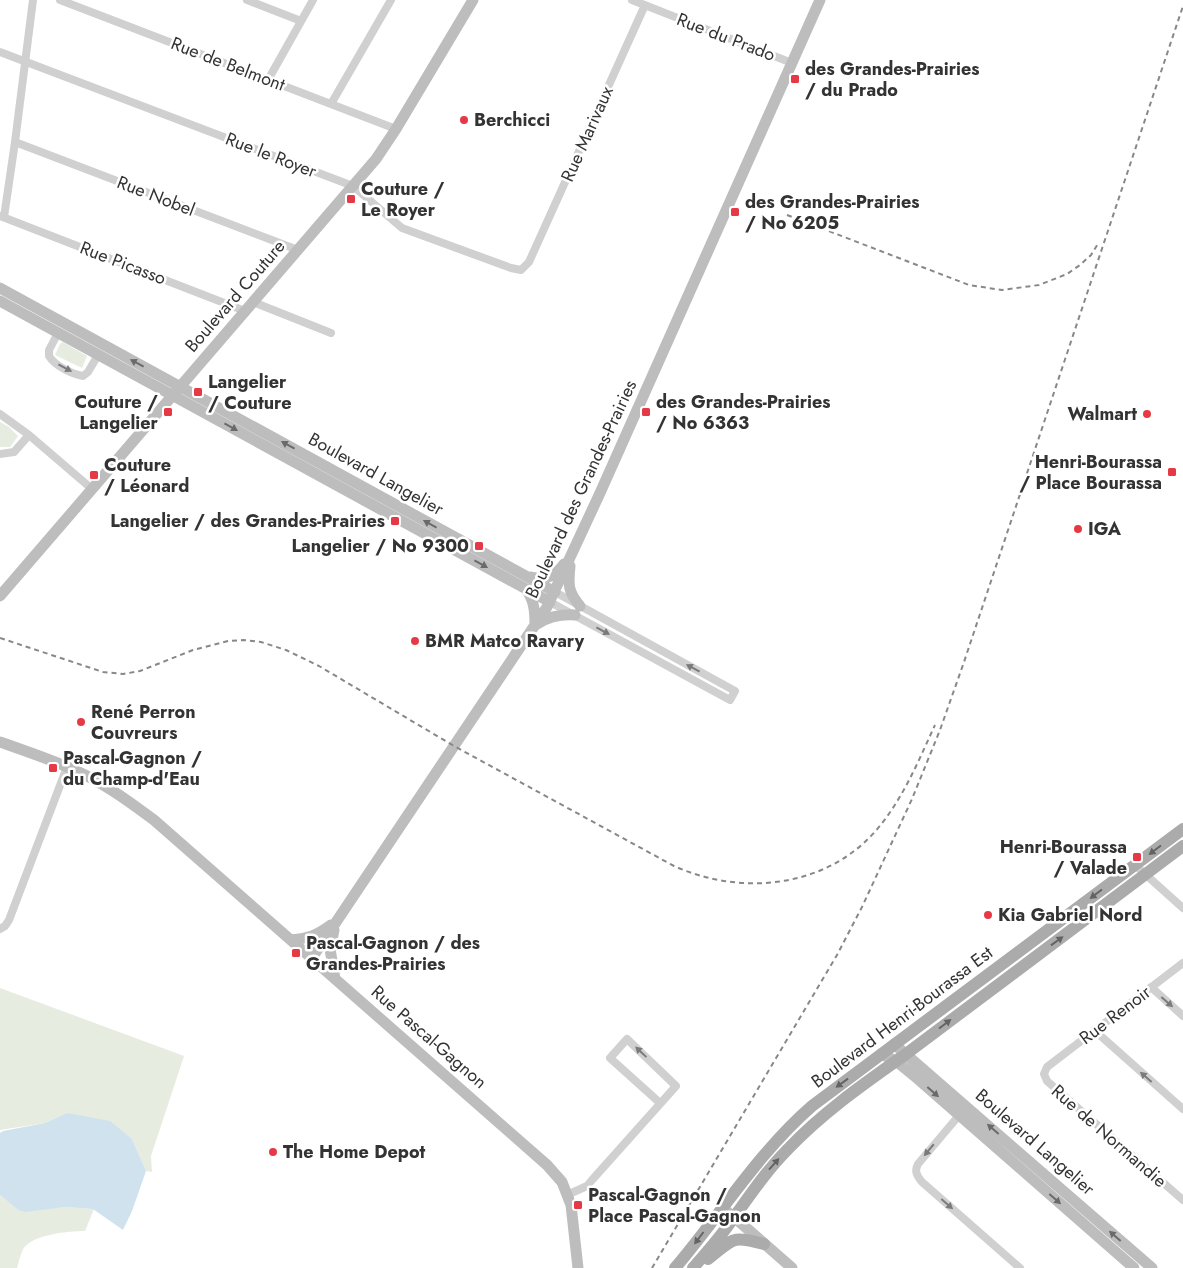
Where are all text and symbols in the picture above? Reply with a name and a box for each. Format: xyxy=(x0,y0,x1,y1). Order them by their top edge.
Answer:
street label: Rue du Prado xyxy=(673,6,779,68)
street label: Rue de Belmont xyxy=(167,30,289,98)
place label: des Grandes-Prairies / du Prado xyxy=(805,56,980,103)
marker: des Grandes-Prairies / du Prado xyxy=(789,73,801,85)
street label: Rue Marivaux xyxy=(554,82,620,186)
place label: Berchicci xyxy=(474,107,550,133)
marker: Berchicci xyxy=(458,114,470,126)
street label: Rue le Royer xyxy=(222,126,321,185)
street label: Rue Nobel xyxy=(113,169,199,223)
place label: Couture / Le Royer xyxy=(361,176,445,223)
place label: des Grandes-Prairies / No 6205 xyxy=(745,189,920,236)
marker: Couture / Le Royer xyxy=(345,193,357,205)
marker: des Grandes-Prairies / No 6205 xyxy=(729,206,741,218)
street label: Boulevard Couture xyxy=(179,234,291,358)
street label: Rue Picasso xyxy=(76,235,170,291)
one-way arrow xyxy=(131,359,144,368)
one-way arrow xyxy=(58,364,72,372)
place label: Langelier / Couture xyxy=(208,369,291,416)
street label: Boulevard des Grandes-Prairies xyxy=(519,376,643,602)
marker: Langelier / Couture xyxy=(192,386,204,398)
place label: Couture / Langelier xyxy=(75,389,159,436)
place label: des Grandes-Prairies / No 6363 xyxy=(656,389,831,436)
place label: Walmart xyxy=(1067,401,1137,427)
marker: Couture / Langelier xyxy=(162,406,174,418)
marker: des Grandes-Prairies / No 6363 xyxy=(640,406,652,418)
marker: Walmart xyxy=(1141,408,1153,420)
one-way arrow xyxy=(224,423,237,432)
street label: Boulevard Langelier xyxy=(304,426,449,522)
one-way arrow xyxy=(280,441,295,449)
place label: Henri-Bourassa / Place Bourassa xyxy=(1019,449,1162,496)
place label: Couture / Léonard xyxy=(104,452,189,499)
marker: Henri-Bourassa / Place Bourassa xyxy=(1166,466,1178,478)
marker: Couture / Léonard xyxy=(88,469,100,481)
place label: Langelier / des Grandes-Prairies xyxy=(110,508,385,534)
marker: Langelier / des Grandes-Prairies xyxy=(389,515,401,527)
place label: IGA xyxy=(1088,516,1122,542)
one-way arrow xyxy=(423,519,437,528)
marker: IGA xyxy=(1072,523,1084,535)
place label: Langelier / No 9300 xyxy=(292,533,469,559)
marker: Langelier / No 9300 xyxy=(473,540,485,552)
one-way arrow xyxy=(474,560,488,568)
one-way arrow xyxy=(597,626,610,635)
place label: BMR Matco Ravary xyxy=(425,628,585,654)
marker: BMR Matco Ravary xyxy=(409,635,421,647)
one-way arrow xyxy=(686,663,699,672)
place label: René Perron Couvreurs xyxy=(91,699,196,746)
marker: René Perron Couvreurs xyxy=(75,716,87,728)
place label: Pascal-Gagnon / du Champ-d'Eau xyxy=(63,745,202,792)
marker: Pascal-Gagnon / du Champ-d'Eau xyxy=(47,762,59,774)
place label: Henri-Bourassa / Valade xyxy=(1000,834,1127,881)
one-way arrow xyxy=(1149,845,1162,856)
marker: Henri-Bourassa / Valade xyxy=(1131,851,1143,863)
one-way arrow xyxy=(1090,889,1103,900)
place label: Kia Gabriel Nord xyxy=(998,902,1142,928)
marker: Kia Gabriel Nord xyxy=(982,909,994,921)
place label: Pascal-Gagnon / des Grandes-Prairies xyxy=(306,930,480,977)
one-way arrow xyxy=(1050,936,1063,947)
street label: Boulevard Henri-Bourassa Est xyxy=(806,940,999,1094)
marker: Pascal-Gagnon / des Grandes-Prairies xyxy=(290,947,302,959)
street label: Rue Pascal-Gagnon xyxy=(365,979,493,1095)
street label: Rue Renoir xyxy=(1074,979,1157,1051)
one-way arrow xyxy=(1160,996,1173,1007)
one-way arrow xyxy=(938,1019,951,1030)
one-way arrow xyxy=(635,1046,647,1058)
one-way arrow xyxy=(1140,1071,1153,1082)
one-way arrow xyxy=(836,1077,849,1088)
street label: Rue de Normandie xyxy=(1046,1078,1172,1194)
street label: Boulevard Langelier xyxy=(970,1083,1101,1202)
one-way arrow xyxy=(927,1086,939,1098)
one-way arrow xyxy=(987,1123,999,1135)
place label: The Home Depot xyxy=(283,1139,426,1165)
one-way arrow xyxy=(924,1143,935,1156)
marker: The Home Depot xyxy=(267,1146,279,1158)
one-way arrow xyxy=(768,1159,780,1171)
place label: Pascal-Gagnon / Place Pascal-Gagnon xyxy=(588,1182,761,1229)
one-way arrow xyxy=(1049,1194,1062,1205)
one-way arrow xyxy=(940,1198,953,1209)
marker: Pascal-Gagnon / Place Pascal-Gagnon xyxy=(572,1199,584,1211)
one-way arrow xyxy=(1110,1230,1122,1242)
one-way arrow xyxy=(693,1231,704,1244)

